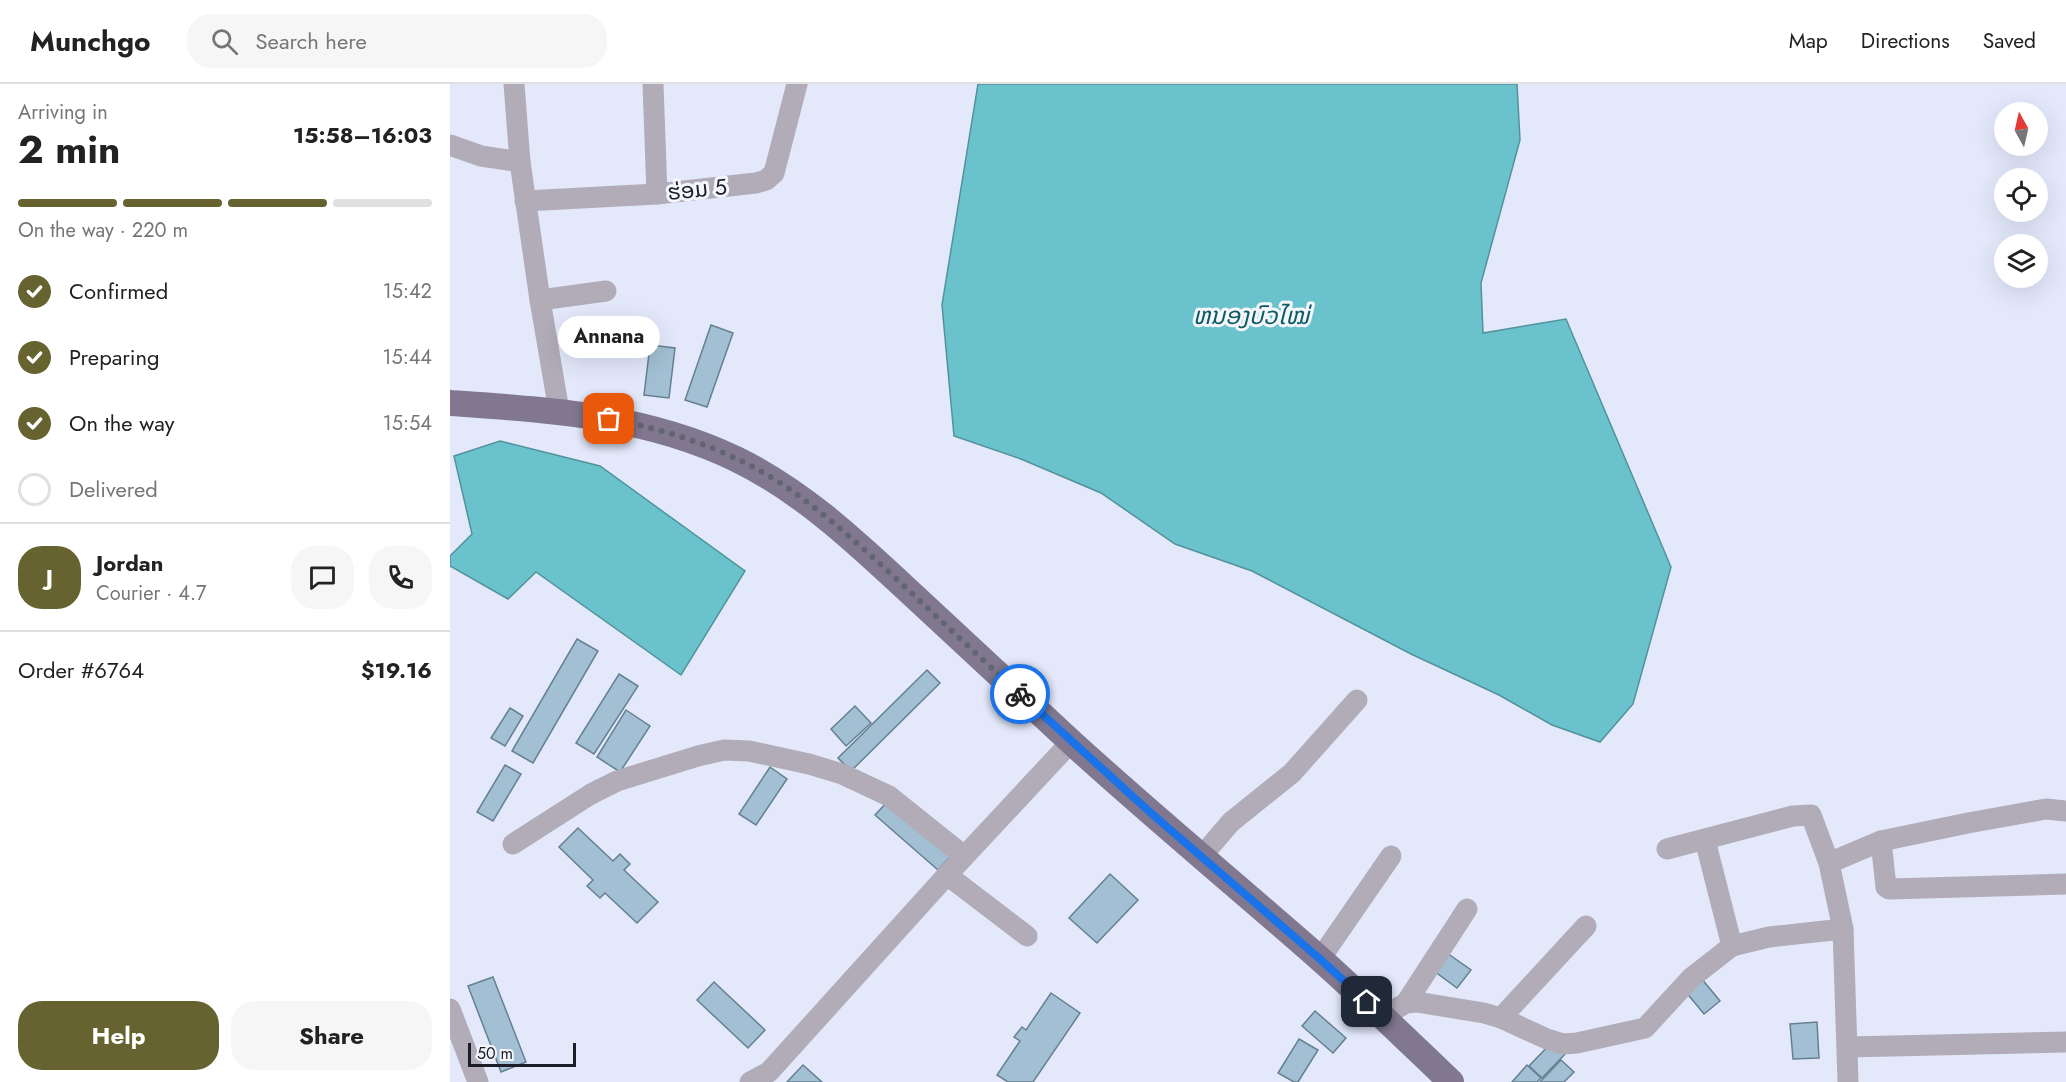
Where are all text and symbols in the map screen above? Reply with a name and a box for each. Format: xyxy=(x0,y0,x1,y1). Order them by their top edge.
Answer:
search box xyxy=(187,14,607,68)
text: Munchgo xyxy=(30,21,151,62)
icon: search xyxy=(208,25,241,58)
text: Search here xyxy=(256,25,367,57)
text: Map xyxy=(1789,26,1828,56)
text: Directions xyxy=(1861,26,1950,56)
text: Saved xyxy=(1983,26,2036,56)
text: Arriving in xyxy=(18,98,108,127)
north arrow xyxy=(1994,102,2048,156)
map controls xyxy=(1994,102,2048,288)
text: 15:58–16:03 xyxy=(293,119,432,151)
text: 2 min xyxy=(18,121,120,178)
button: locate xyxy=(1994,168,2048,222)
street label: ຮ່ອມ 5 xyxy=(666,170,728,208)
text: On the way · 220 m xyxy=(18,216,188,245)
button: layers xyxy=(1994,234,2048,288)
icon: check xyxy=(18,275,51,308)
text: Confirmed xyxy=(69,275,168,307)
text: 15:42 xyxy=(383,277,432,306)
water label: ຫນອງບົວໄໝ່ xyxy=(1193,298,1313,333)
callout: Annana xyxy=(558,317,660,359)
text: Annana xyxy=(574,322,644,351)
icon: check xyxy=(18,341,51,374)
text: Preparing xyxy=(69,341,160,373)
text: 15:44 xyxy=(382,343,432,372)
pin xyxy=(583,393,634,444)
icon: bag xyxy=(592,402,625,435)
icon: check xyxy=(18,407,51,440)
text: On the way xyxy=(69,407,174,439)
text: 15:54 xyxy=(383,409,432,438)
text: Delivered xyxy=(69,473,158,505)
button: chat xyxy=(291,546,354,609)
button: phone xyxy=(369,546,432,609)
text: Jordan xyxy=(96,547,163,579)
text: J xyxy=(46,561,53,593)
text: Courier · 4.7 xyxy=(96,579,207,608)
text: Order #6764 xyxy=(18,654,144,686)
text: $19.16 xyxy=(361,654,432,686)
courier xyxy=(990,664,1050,724)
icon: bike xyxy=(1004,678,1037,711)
pin xyxy=(1341,976,1392,1027)
icon: home xyxy=(1350,985,1383,1018)
button: Help xyxy=(18,1001,219,1070)
button: Share xyxy=(231,1001,432,1070)
scale bar xyxy=(468,1040,576,1068)
text: 50 m xyxy=(477,1042,513,1065)

